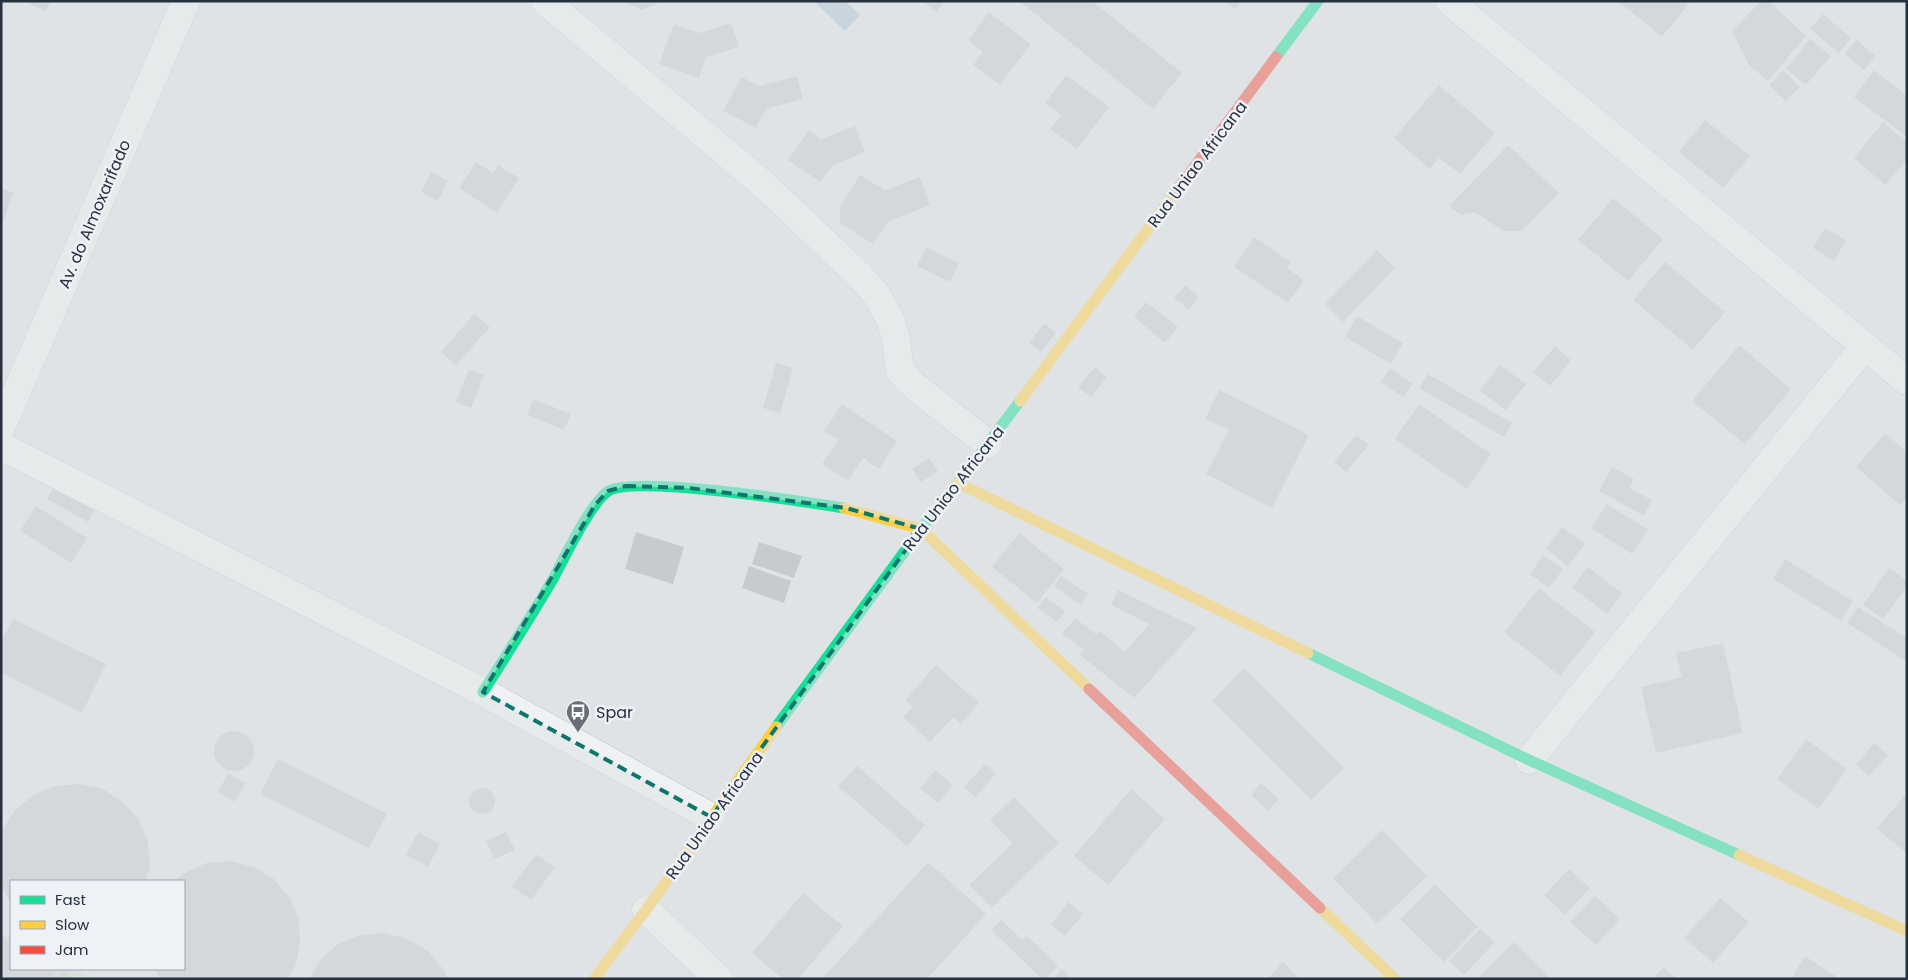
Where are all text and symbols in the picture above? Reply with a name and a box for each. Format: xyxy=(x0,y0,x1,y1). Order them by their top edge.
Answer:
street label: Rua Uniao Africana xyxy=(1142,96,1253,232)
street label: Av. do Almoxarifado xyxy=(53,136,136,292)
street label: Rua Uniao Africana xyxy=(897,421,1010,556)
bus stop icon: Spar xyxy=(565,699,591,733)
place label: Spar xyxy=(596,701,633,724)
street label: Rua Uniao Africana xyxy=(660,747,769,884)
legend xyxy=(10,880,185,970)
text: Fast xyxy=(55,889,86,910)
text: Slow xyxy=(55,914,90,935)
text: Jam xyxy=(55,939,89,960)

